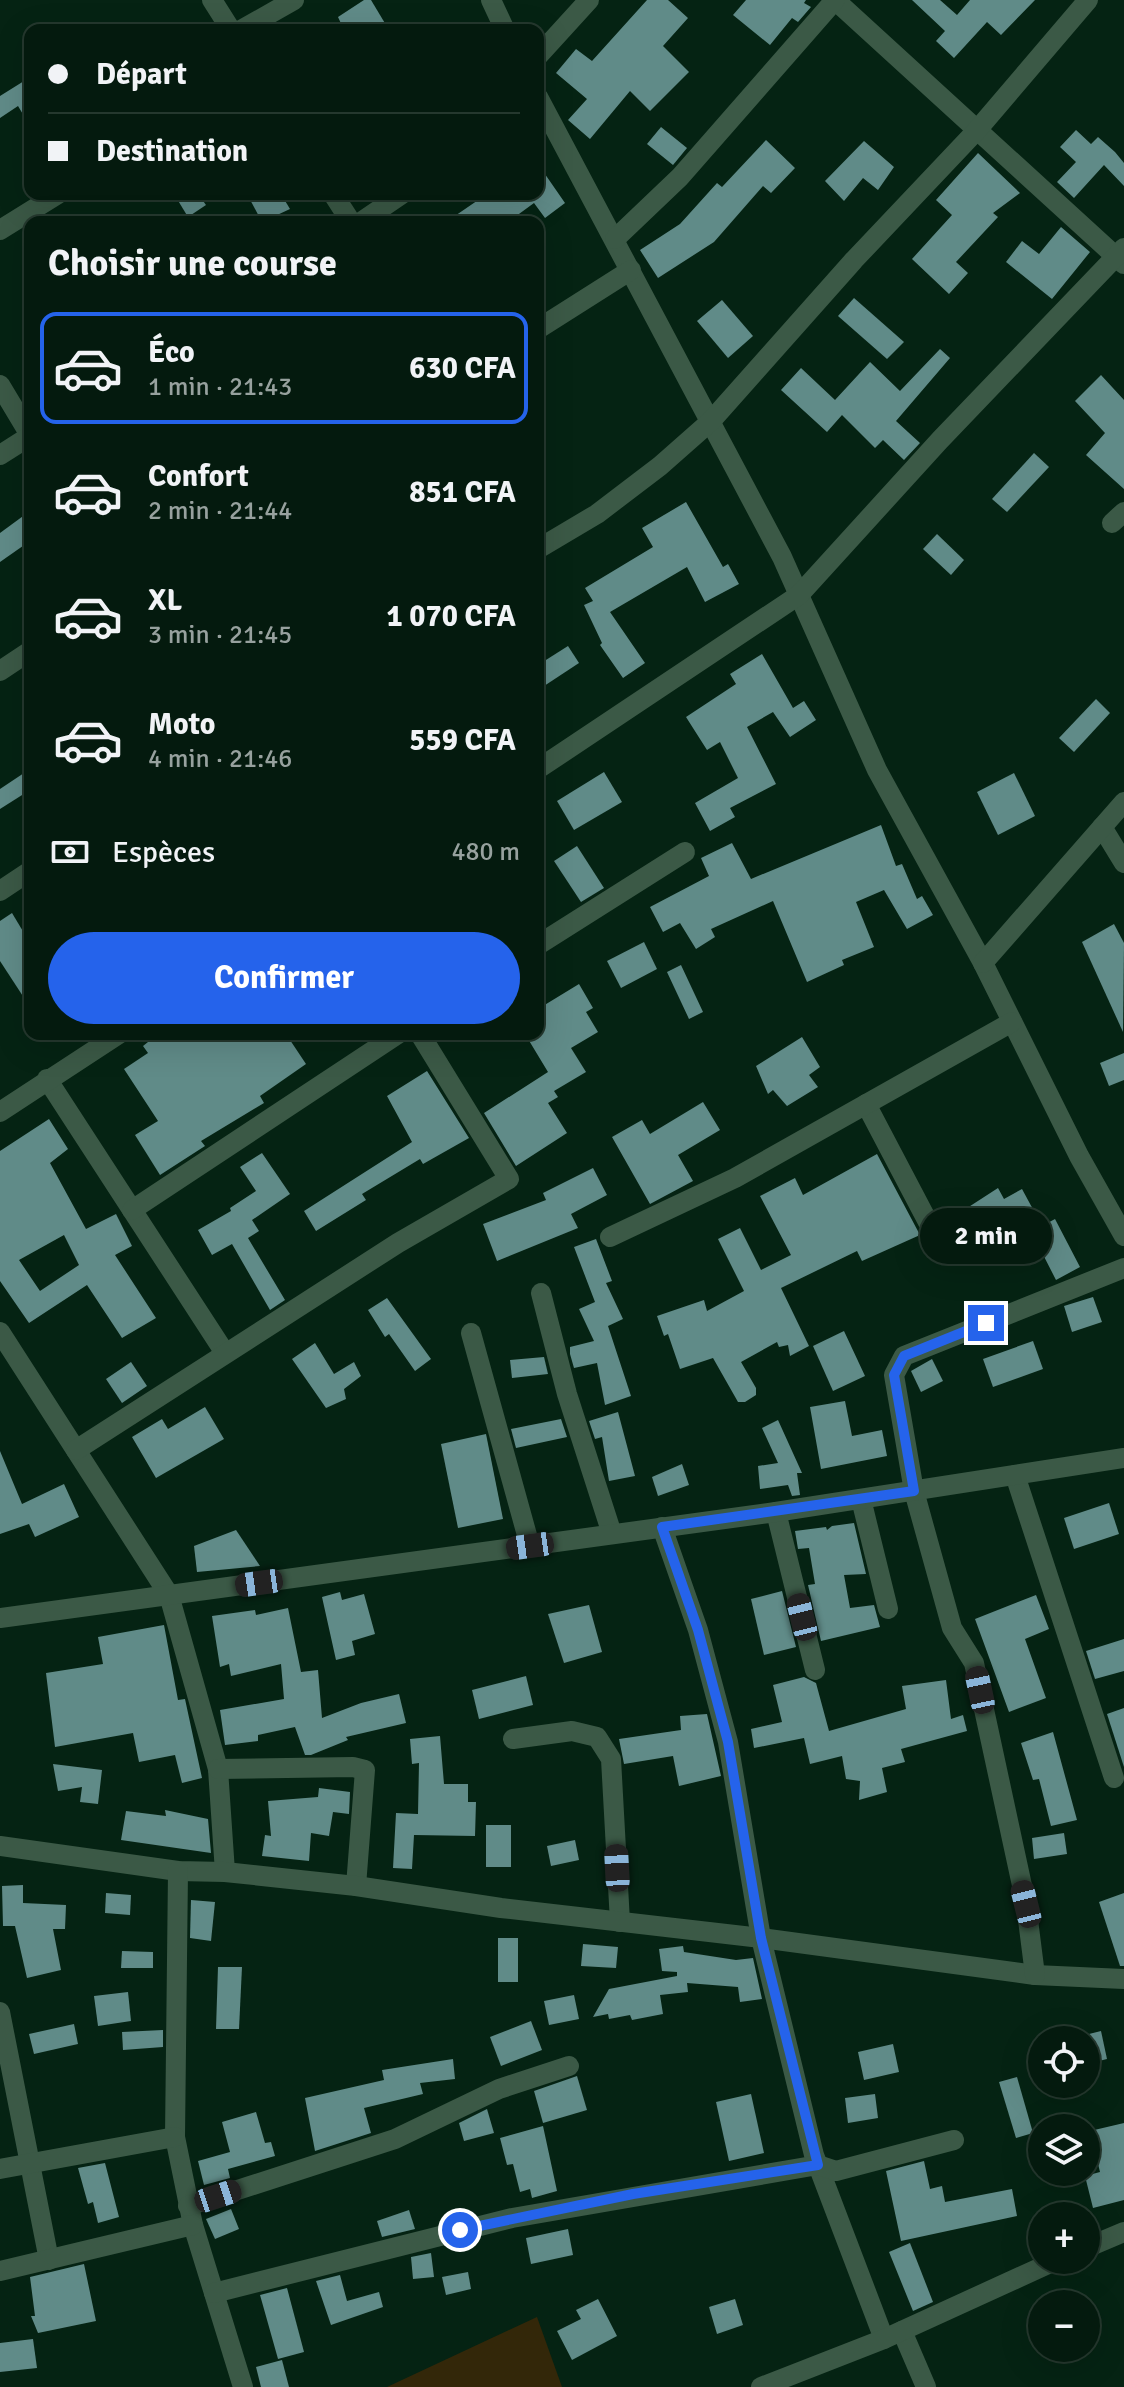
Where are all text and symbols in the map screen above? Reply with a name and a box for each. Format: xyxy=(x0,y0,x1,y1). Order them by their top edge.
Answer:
text: Départ xyxy=(96,56,187,93)
text: Destination xyxy=(96,133,248,170)
text: Choisir une course xyxy=(48,241,337,286)
icon: car xyxy=(52,332,124,404)
text: Éco xyxy=(148,334,195,371)
text: 630 CFA xyxy=(409,350,516,387)
text: 1 min · 21:43 xyxy=(148,371,292,403)
icon: car xyxy=(52,456,124,528)
text: Confort xyxy=(148,458,249,495)
text: 851 CFA xyxy=(409,474,516,511)
text: 2 min · 21:44 xyxy=(148,495,292,527)
icon: car xyxy=(52,580,124,652)
text: XL xyxy=(148,582,182,619)
text: 1 070 CFA xyxy=(386,598,516,635)
text: 3 min · 21:45 xyxy=(148,619,292,651)
icon: car xyxy=(52,704,124,776)
text: Moto xyxy=(148,706,215,743)
text: 559 CFA xyxy=(409,722,516,759)
text: 4 min · 21:46 xyxy=(148,743,292,775)
icon: cash xyxy=(48,830,92,874)
text: Espèces xyxy=(112,834,215,871)
text: 480 m xyxy=(451,836,520,868)
button: Confirmer xyxy=(48,932,520,1024)
callout: 2 min xyxy=(920,1207,1052,1263)
text: 2 min xyxy=(955,1220,1017,1252)
route end xyxy=(968,1305,1004,1341)
car xyxy=(505,1531,555,1561)
car xyxy=(234,1568,284,1598)
car xyxy=(785,1591,819,1643)
car xyxy=(963,1664,997,1716)
car xyxy=(604,1843,630,1893)
car xyxy=(1009,1878,1043,1930)
map controls xyxy=(1028,2026,1100,2362)
button: locate xyxy=(1028,2026,1100,2098)
button: layers xyxy=(1028,2114,1100,2186)
car xyxy=(191,2177,245,2215)
button: + xyxy=(1028,2202,1100,2274)
route start xyxy=(442,2212,478,2248)
button: − xyxy=(1028,2290,1100,2362)

